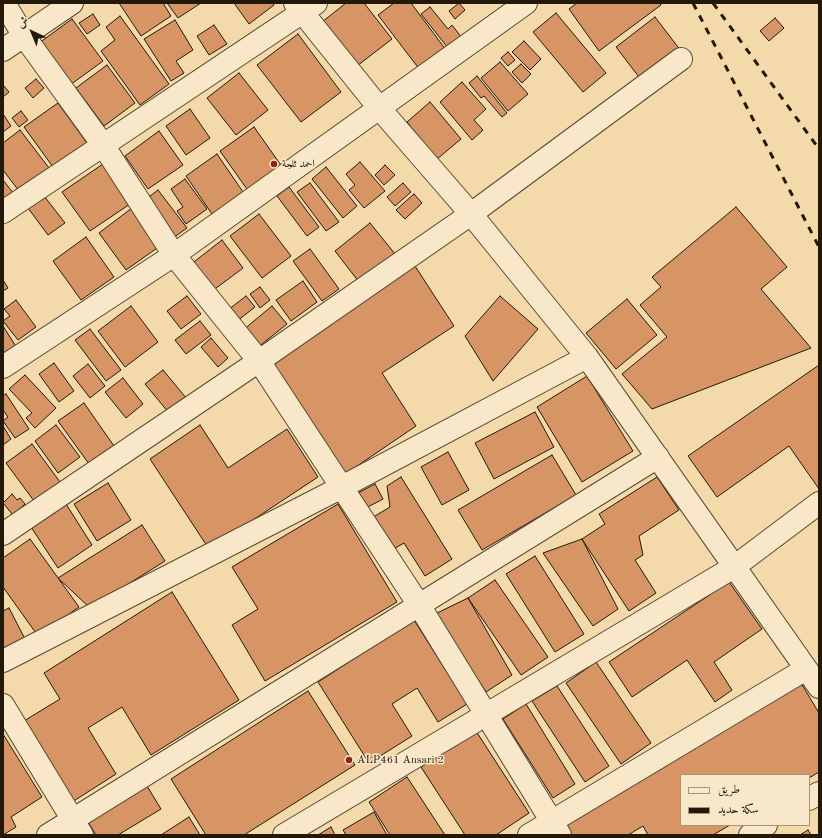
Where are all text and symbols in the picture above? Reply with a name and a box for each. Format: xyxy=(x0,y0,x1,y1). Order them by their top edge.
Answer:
north arrow xyxy=(12,12,52,52)
text: ش xyxy=(16,15,31,31)
place label: احمد ثلجة xyxy=(282,157,315,171)
marker: احمد ثلجة xyxy=(269,159,279,169)
place label: ALP461 Ansari 2 xyxy=(357,753,444,767)
marker: ALP461 Ansari 2 xyxy=(344,755,354,765)
legend xyxy=(680,774,810,826)
text: طريق xyxy=(718,784,740,796)
text: سكة حديد xyxy=(718,804,759,816)

